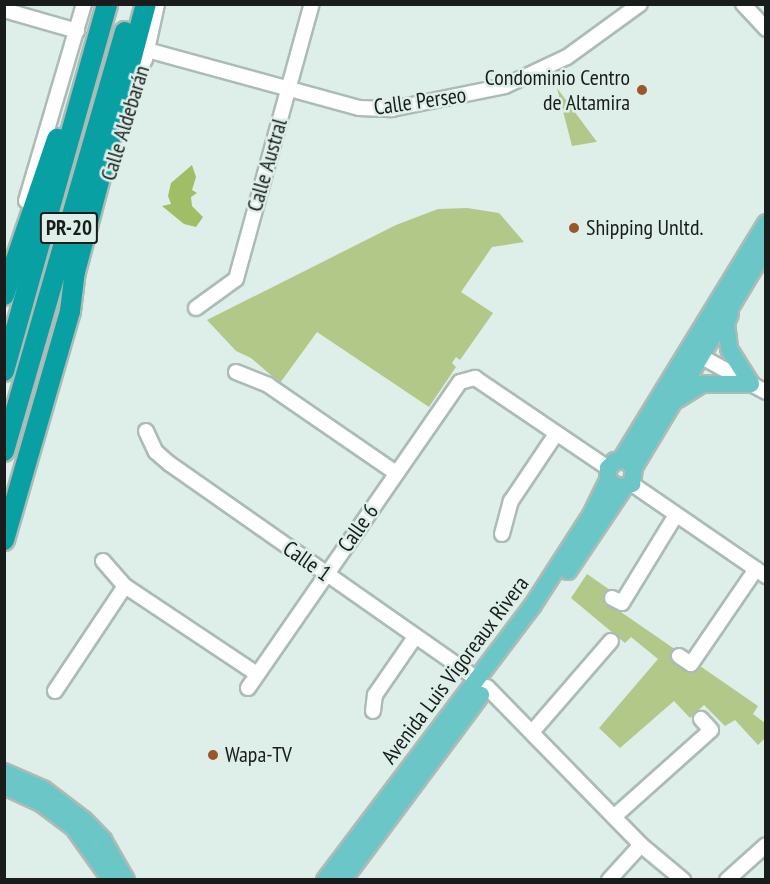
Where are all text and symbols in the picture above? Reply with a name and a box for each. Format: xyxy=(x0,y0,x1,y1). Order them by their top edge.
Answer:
street label: Calle Aldebarán xyxy=(95,62,155,184)
place label: Condominio Centro de Altamira xyxy=(485,64,630,116)
street label: Calle Perseo xyxy=(372,81,468,121)
marker: Condominio Centro de Altamira xyxy=(635,83,649,97)
street label: Calle Austral xyxy=(241,115,293,215)
road number: PR-20 xyxy=(39,210,99,246)
place label: Shipping Unltd. xyxy=(586,215,703,241)
marker: Shipping Unltd. xyxy=(567,221,581,235)
street label: Calle 6 xyxy=(332,499,384,557)
street label: Calle 1 xyxy=(278,535,336,587)
street label: Avenida Luis Vigoreaux Rivera xyxy=(376,571,534,769)
place label: Wapa-TV xyxy=(225,742,292,768)
marker: Wapa-TV xyxy=(206,748,220,762)

